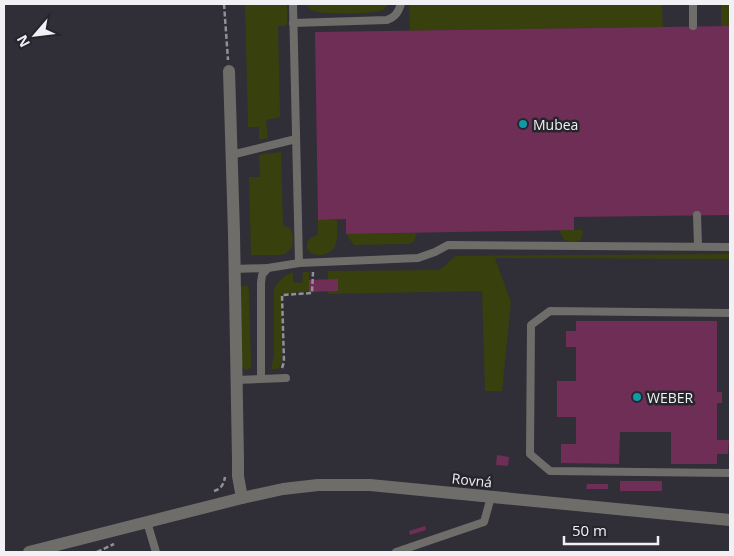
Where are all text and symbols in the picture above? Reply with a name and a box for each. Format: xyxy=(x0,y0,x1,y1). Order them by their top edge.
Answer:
north arrow xyxy=(10,10,60,60)
text: N xyxy=(12,32,34,51)
place label: Mubea xyxy=(533,115,578,134)
marker: Mubea xyxy=(517,118,529,130)
place label: WEBER xyxy=(647,388,694,407)
marker: WEBER xyxy=(631,391,643,403)
street label: Rovná xyxy=(451,468,493,492)
scale bar xyxy=(564,514,658,546)
text: 50 m xyxy=(572,520,607,540)

